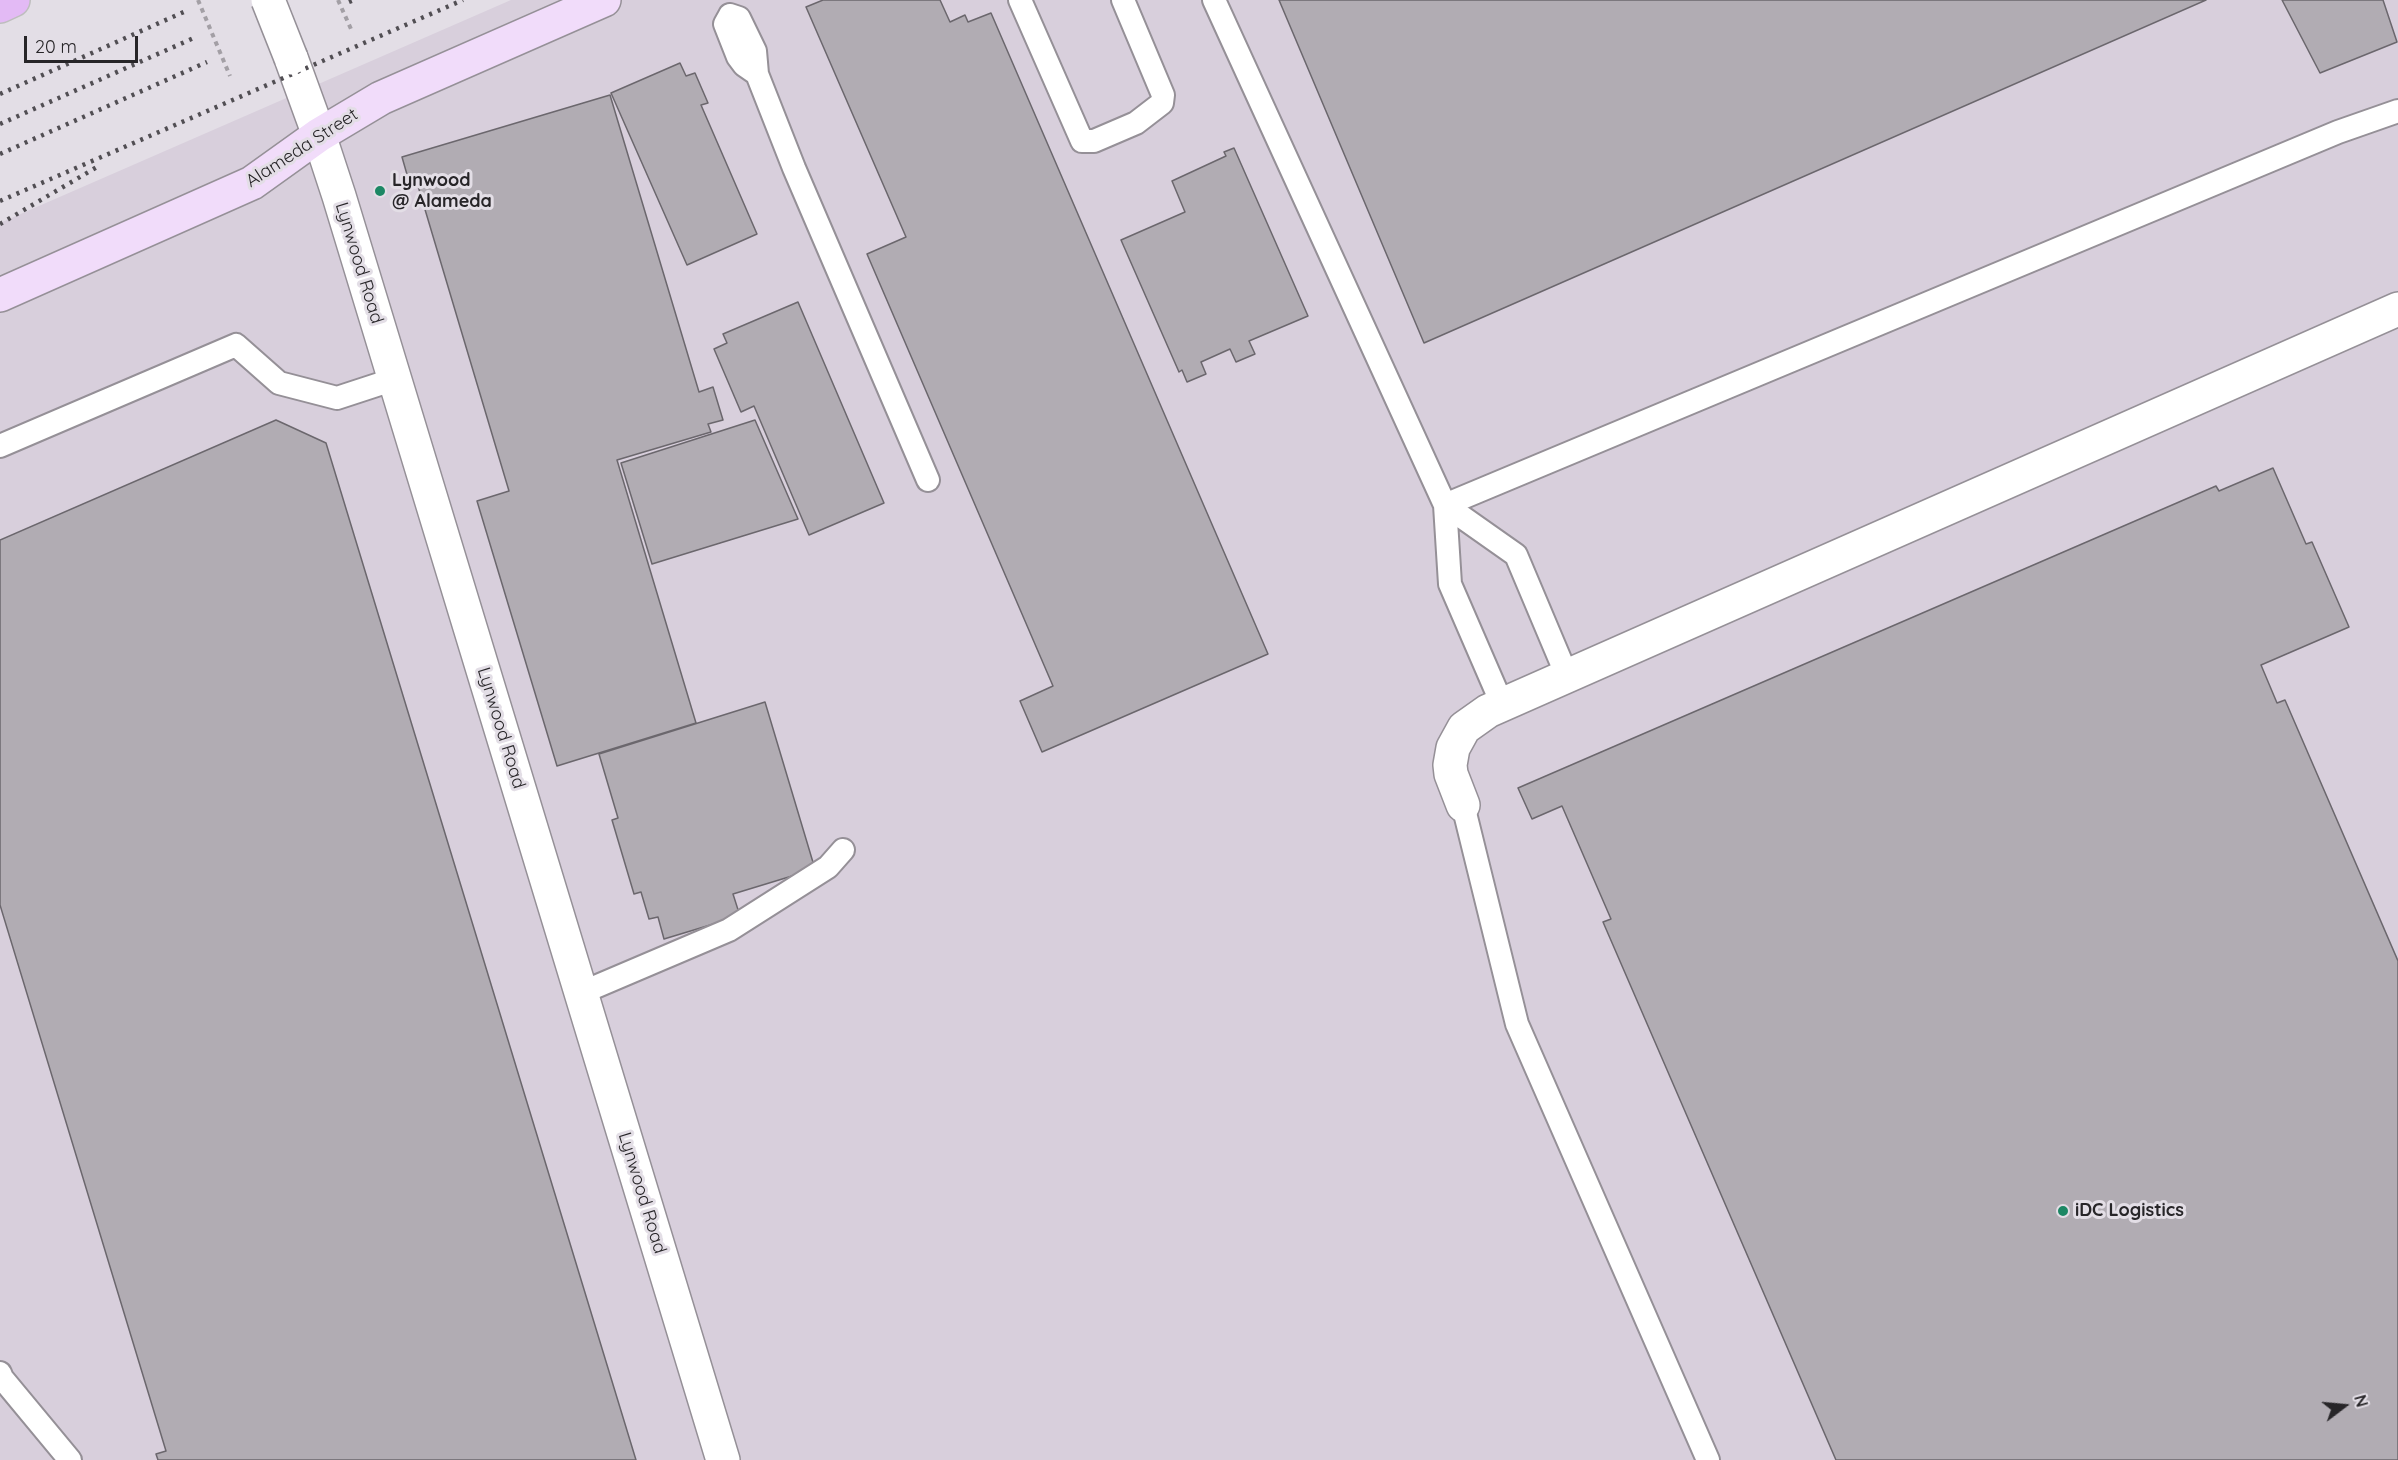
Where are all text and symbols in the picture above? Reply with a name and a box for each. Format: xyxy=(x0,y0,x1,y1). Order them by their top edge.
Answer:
scale bar xyxy=(27,24,141,62)
text: 20 m xyxy=(35,35,77,58)
street label: Alameda Street xyxy=(242,104,362,192)
place label: Lynwood @ Alameda xyxy=(392,170,492,213)
marker: Lynwood @ Alameda xyxy=(373,184,387,198)
street label: Lynwood Road xyxy=(330,200,388,326)
street label: Lynwood Road xyxy=(472,665,530,791)
street label: Lynwood Road xyxy=(613,1130,671,1256)
place label: iDC Logistics xyxy=(2075,1200,2184,1222)
marker: iDC Logistics xyxy=(2056,1204,2070,1218)
north arrow xyxy=(2314,1376,2374,1436)
text: N xyxy=(2350,1393,2373,1409)

